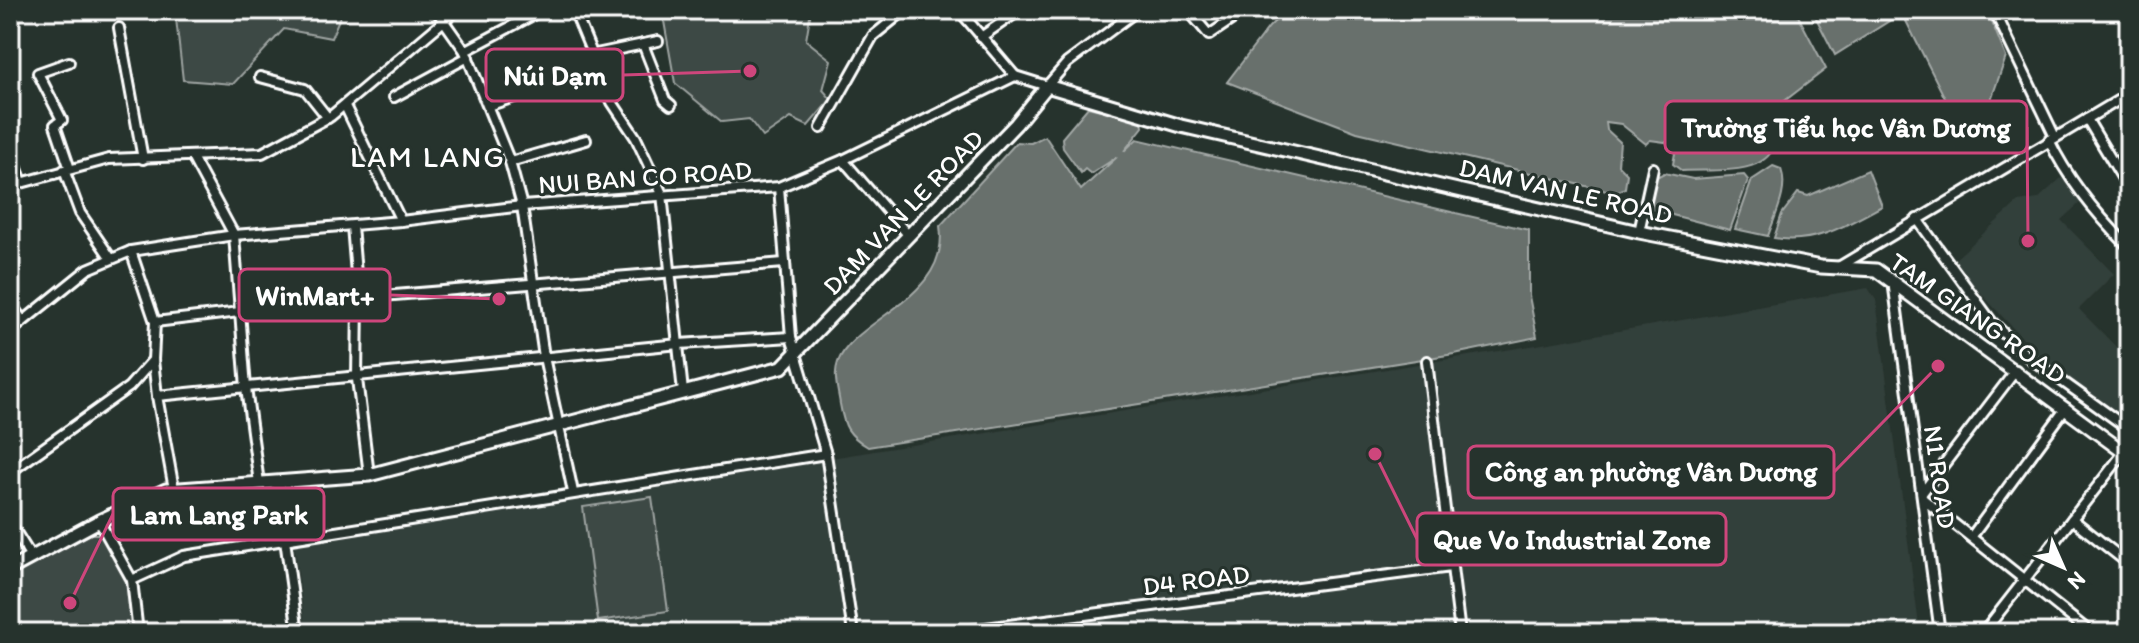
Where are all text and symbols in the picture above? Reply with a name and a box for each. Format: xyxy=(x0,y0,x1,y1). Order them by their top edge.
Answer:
callout: Núi Dạm xyxy=(486,49,623,101)
text: Núi Dạm xyxy=(503,58,607,92)
callout: Trường Tiểu học Vân Dương xyxy=(1665,101,2027,153)
text: Trường Tiểu học Vân Dương xyxy=(1680,110,2011,144)
street label: DAM VAN LE ROAD xyxy=(816,123,990,301)
district label: LAM LANG xyxy=(350,138,506,175)
street label: DAM VAN LE ROAD xyxy=(1456,151,1676,231)
street label: NUI BAN CO ROAD xyxy=(537,154,753,200)
street label: TAM GIANG ROAD xyxy=(1884,245,2072,391)
callout: WinMart+ xyxy=(239,269,390,321)
text: WinMart+ xyxy=(255,278,375,312)
street label: N1 ROAD xyxy=(1917,423,1963,531)
callout: Công an phường Vân Dương xyxy=(1468,446,1834,498)
text: Công an phường Vân Dương xyxy=(1485,454,1818,488)
callout: Lam Lang Park xyxy=(113,488,324,540)
text: Lam Lang Park xyxy=(130,497,309,531)
callout: Que Vo Industrial Zone xyxy=(1417,513,1726,565)
text: Que Vo Industrial Zone xyxy=(1433,522,1711,556)
north arrow xyxy=(2023,527,2103,607)
street label: D4 ROAD xyxy=(1141,558,1251,602)
text: N xyxy=(2062,566,2092,596)

